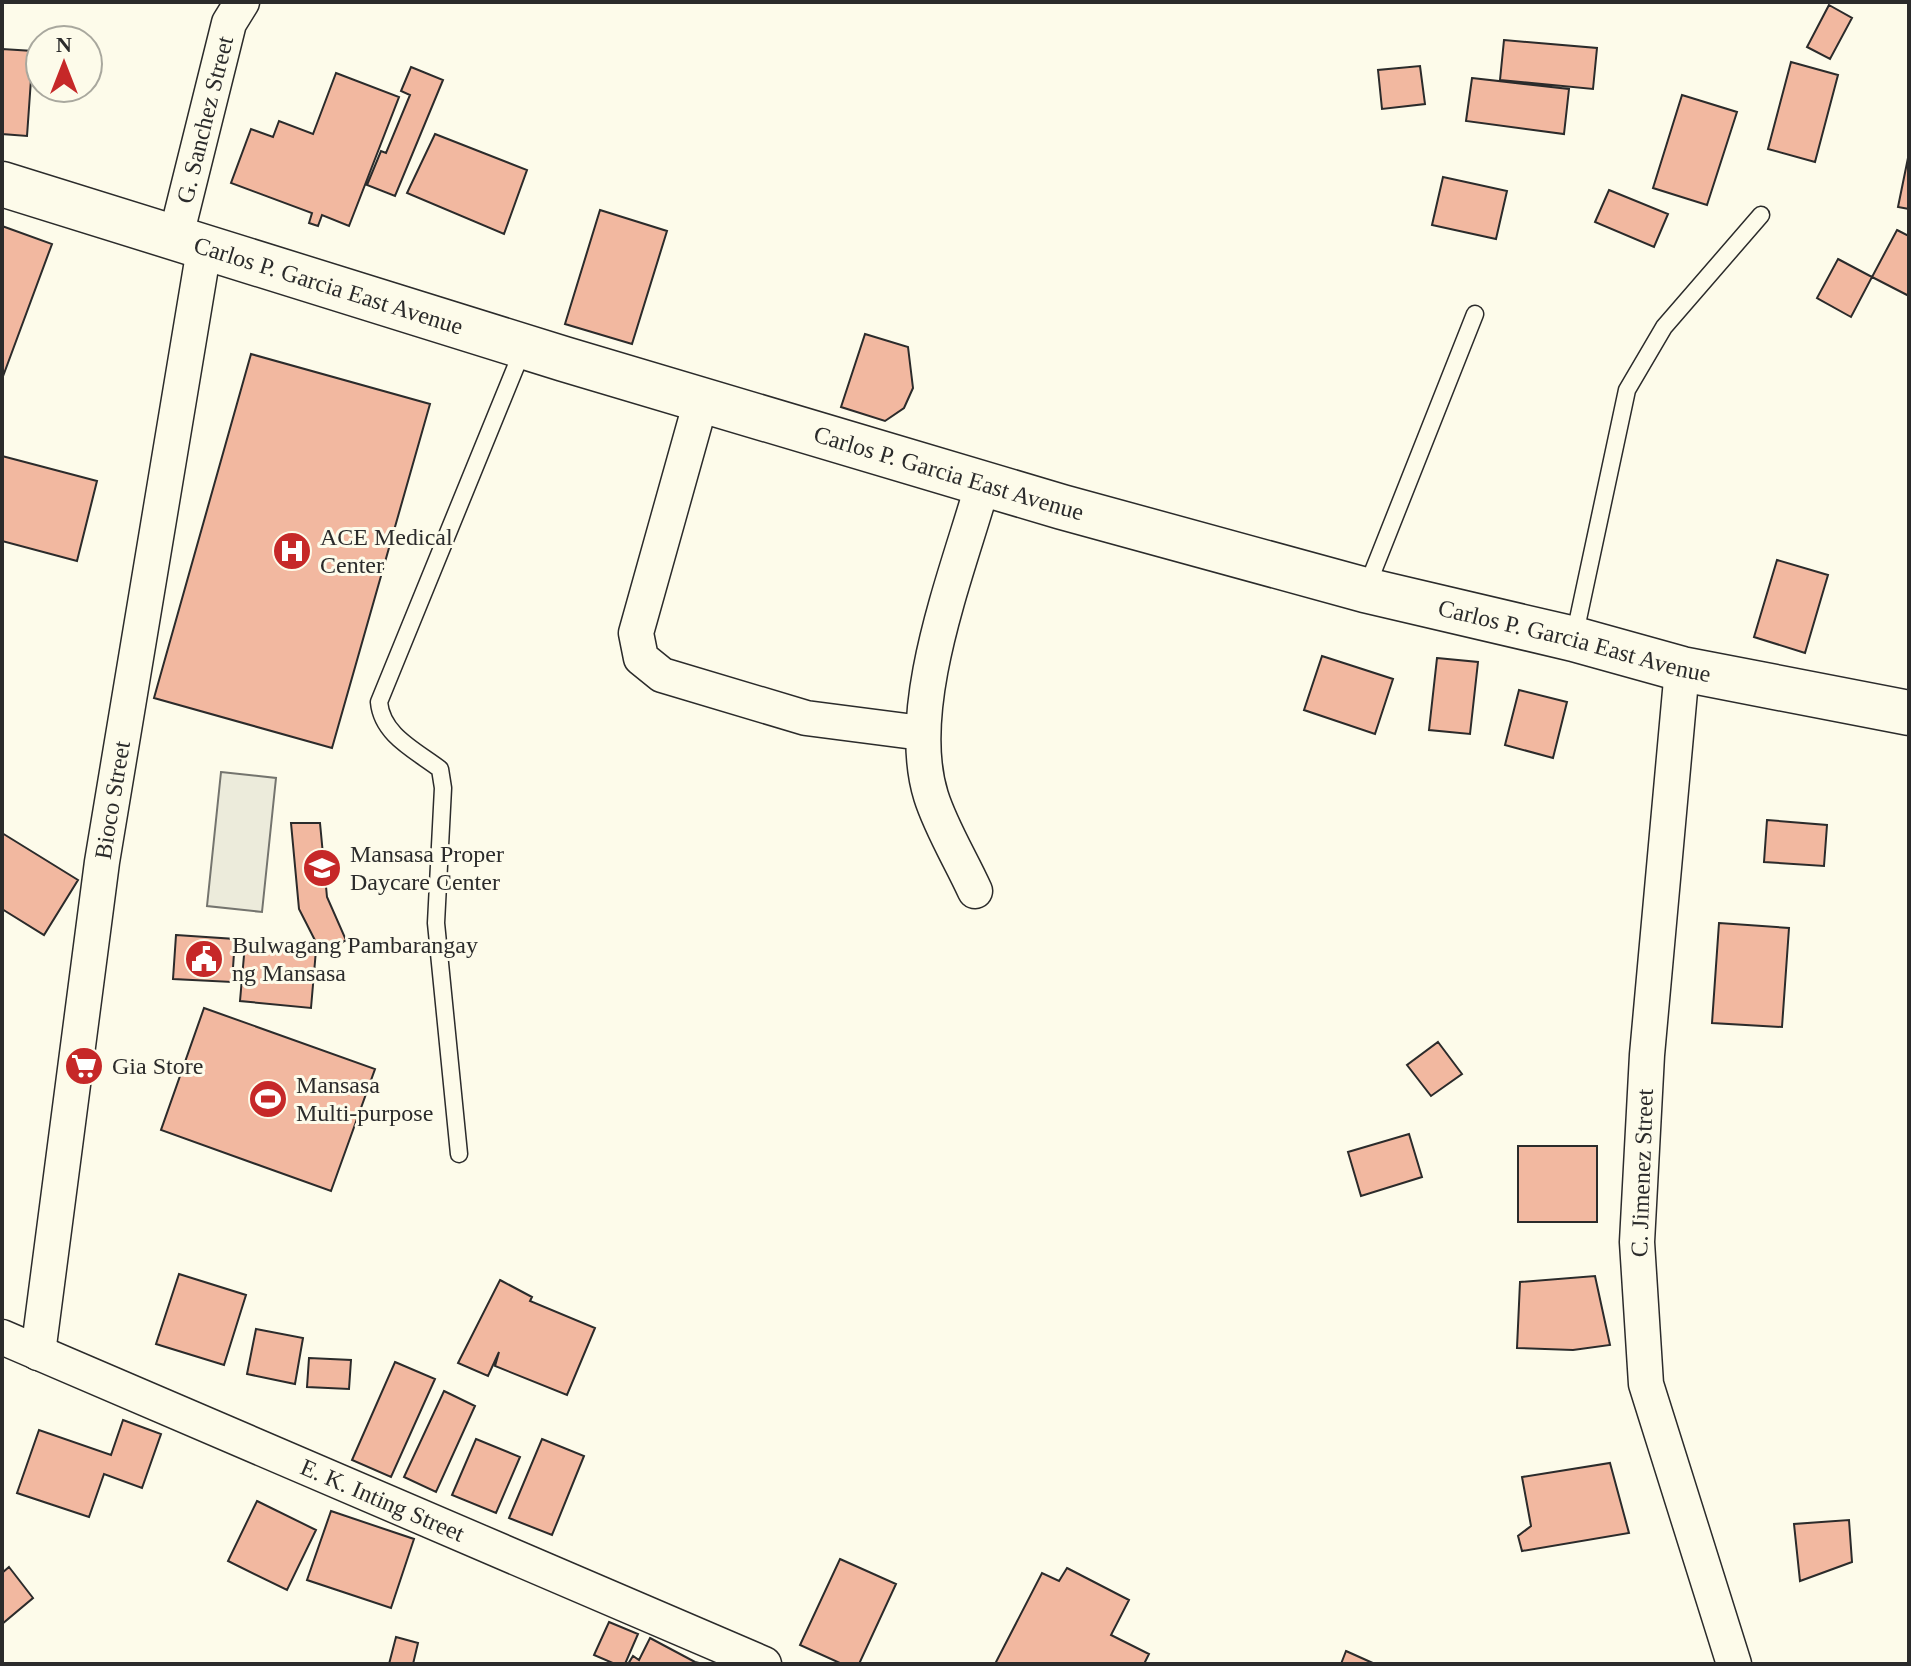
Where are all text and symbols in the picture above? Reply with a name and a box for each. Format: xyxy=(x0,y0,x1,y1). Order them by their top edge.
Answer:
north arrow xyxy=(24,24,104,104)
text: N xyxy=(56,32,72,57)
street label: G. Sanchez Street xyxy=(172,33,238,206)
street label: Carlos P. Garcia East Avenue xyxy=(191,232,466,340)
street label: Carlos P. Garcia East Avenue xyxy=(811,421,1087,525)
place label: ACE Medical Center xyxy=(320,524,453,578)
hospital icon: ACE Medical Center xyxy=(271,530,313,572)
street label: Carlos P. Garcia East Avenue xyxy=(1436,595,1713,687)
street label: Bioco Street xyxy=(90,739,135,861)
place label: Mansasa Proper Daycare Center xyxy=(350,841,504,895)
school or university icon: Mansasa Proper Daycare Center xyxy=(301,847,343,889)
place label: Bulwagang Pambarangay ng Mansasa xyxy=(232,932,478,986)
public building icon: Bulwagang Pambarangay ng Mansasa xyxy=(183,938,225,980)
supermarket icon: Gia Store xyxy=(63,1045,105,1087)
place label: Gia Store xyxy=(112,1053,203,1079)
place label: Mansasa Multi-purpose xyxy=(296,1072,433,1126)
sports icon: Mansasa Multi-purpose xyxy=(247,1078,289,1120)
street label: C. Jimenez Street xyxy=(1626,1088,1658,1258)
street label: E. K. Inting Street xyxy=(297,1454,468,1547)

